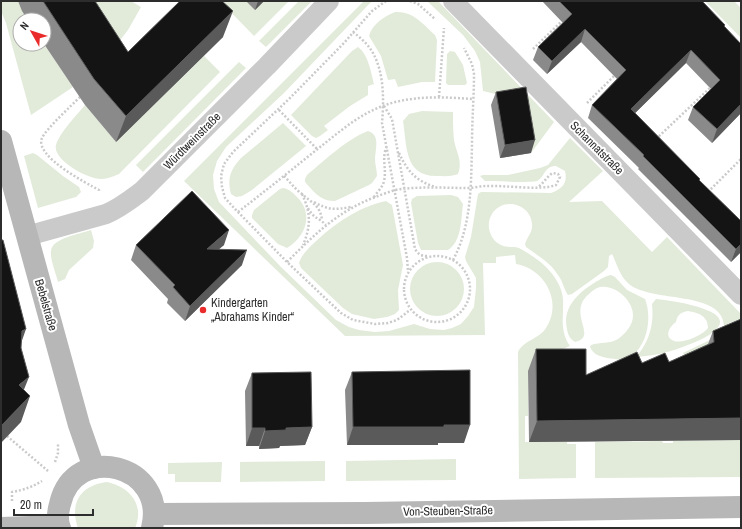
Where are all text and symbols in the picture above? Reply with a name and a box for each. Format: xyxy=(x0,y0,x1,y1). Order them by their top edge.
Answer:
north arrow xyxy=(12,12,52,52)
text: N xyxy=(17,19,32,33)
street label: Würdtweinstraße xyxy=(160,109,224,173)
street label: Schannatstraße xyxy=(567,118,627,178)
street label: Bebelstraße xyxy=(31,277,61,333)
place label: Kindergarten „Abrahams Kinder“ xyxy=(211,295,294,325)
marker: Kindergarten „Abrahams Kinder“ xyxy=(198,305,208,315)
scale bar xyxy=(14,491,93,517)
text: 20 m xyxy=(20,497,42,513)
street label: Von-Steuben-Straße xyxy=(403,502,493,520)

